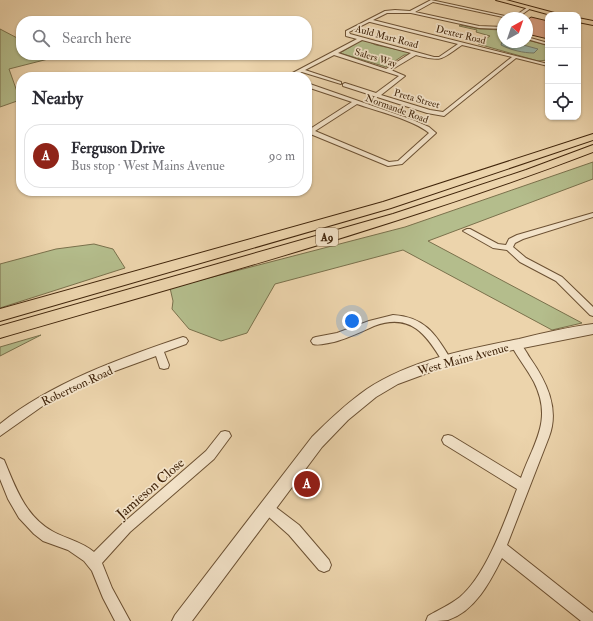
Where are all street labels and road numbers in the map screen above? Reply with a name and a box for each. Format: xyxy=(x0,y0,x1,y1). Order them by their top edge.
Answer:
street label: Auld Mart Road xyxy=(353,23,420,51)
street label: Dexter Road xyxy=(435,23,487,47)
street label: Salers Way xyxy=(353,46,399,71)
street label: Preta Street xyxy=(392,87,442,111)
street label: Normande Road xyxy=(363,92,430,126)
road number: A9 xyxy=(316,228,338,246)
street label: West Mains Avenue xyxy=(415,340,510,379)
street label: Robertson Road xyxy=(39,363,115,410)
street label: Jamieson Close xyxy=(112,454,188,523)

